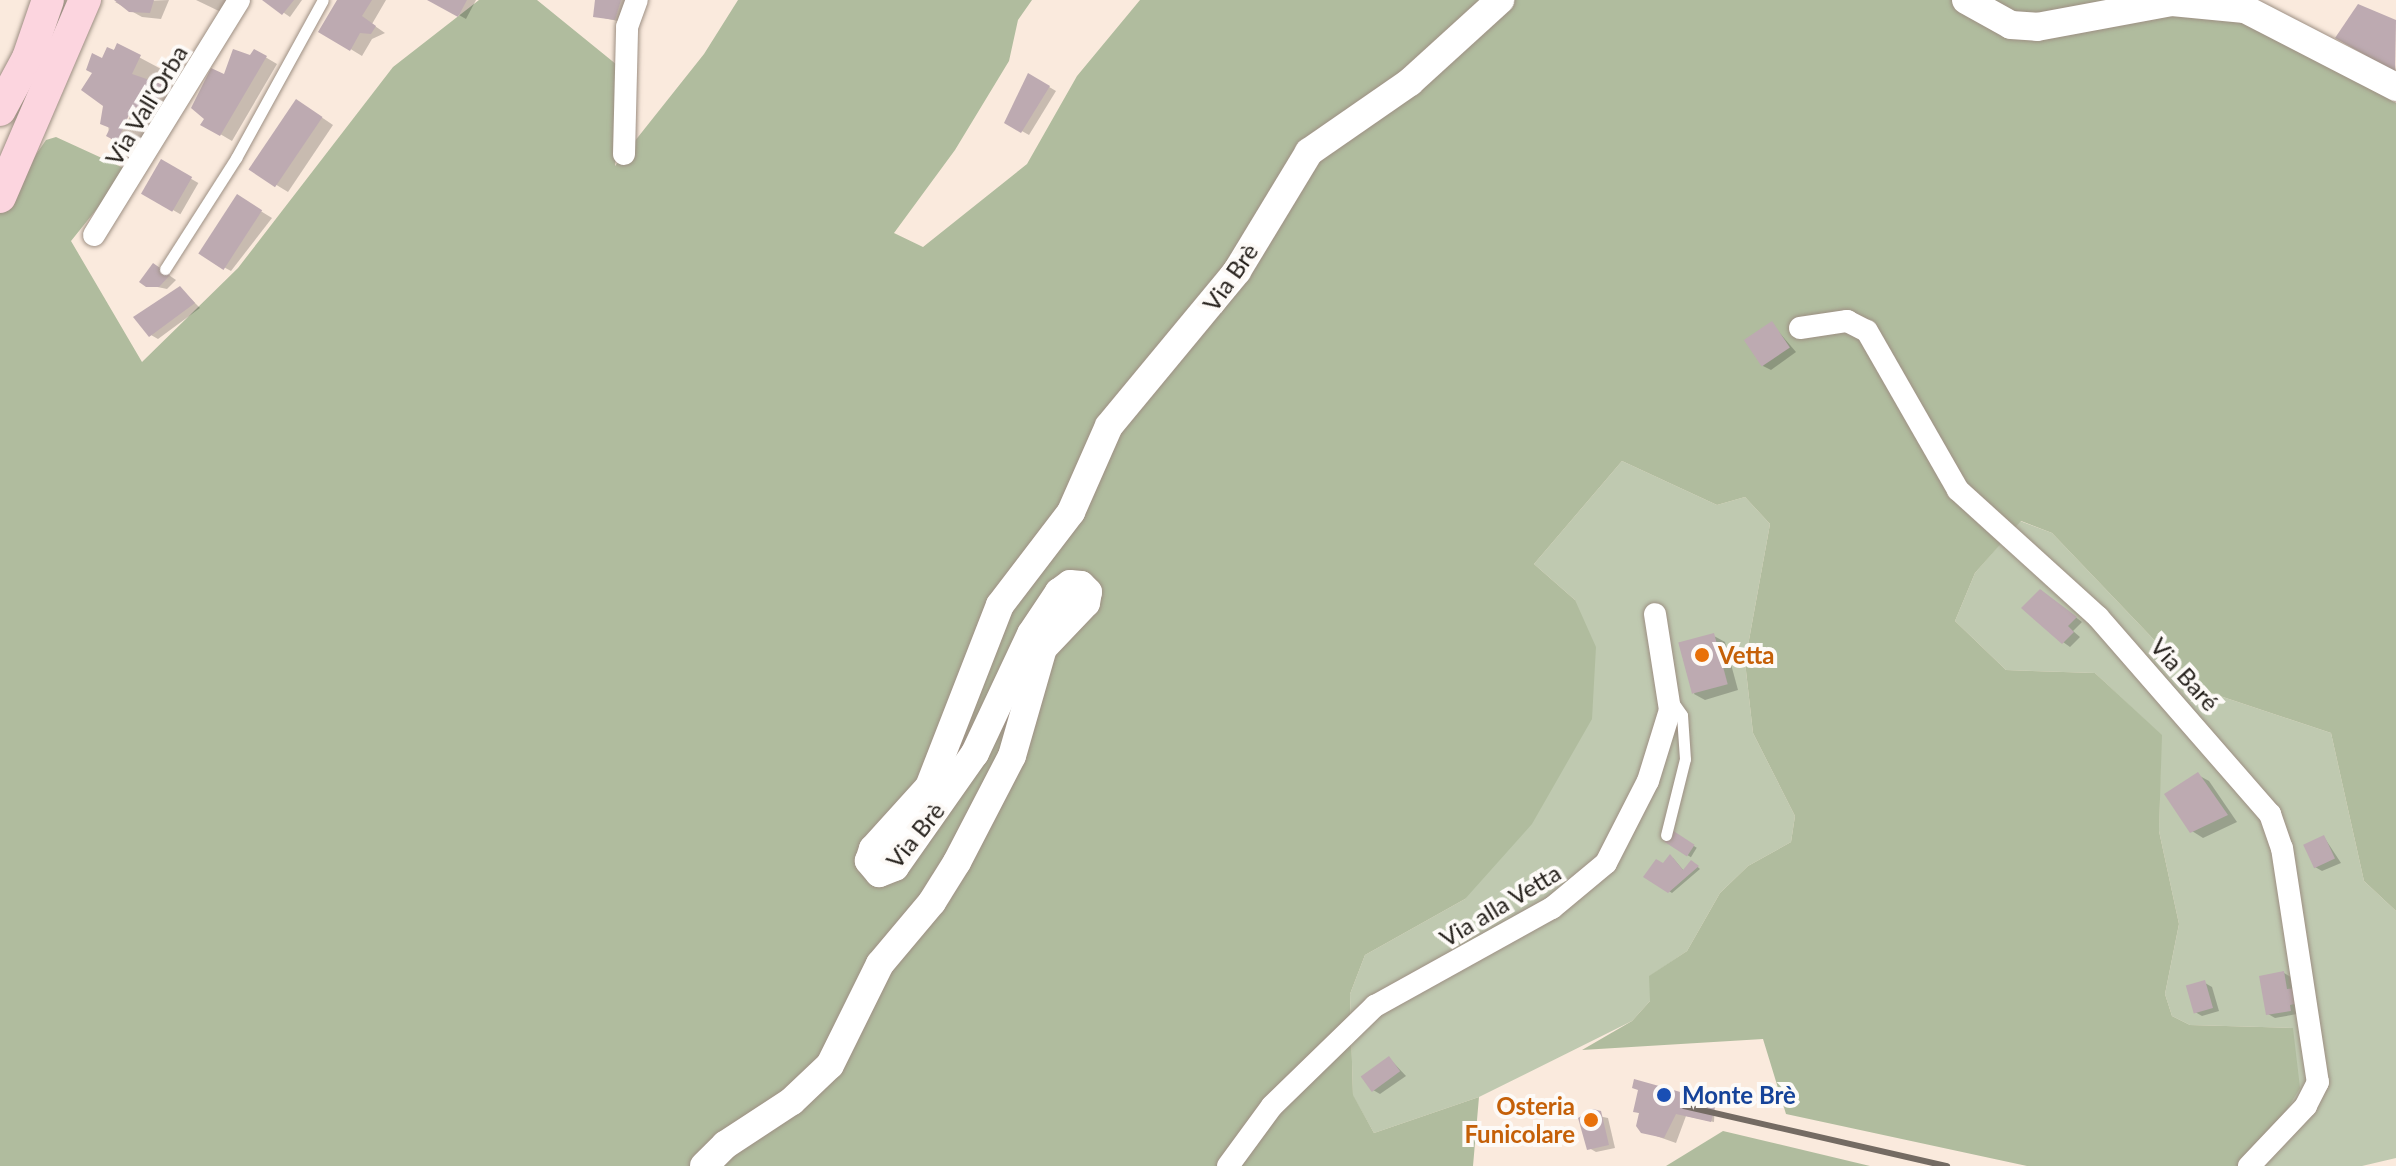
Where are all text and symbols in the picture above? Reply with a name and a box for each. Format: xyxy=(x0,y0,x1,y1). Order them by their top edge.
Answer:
street label: Via Vall'Orba xyxy=(99,39,193,171)
street label: Via Brè xyxy=(1196,238,1264,316)
street label: Via Baré xyxy=(2145,632,2225,716)
place label: Vetta xyxy=(1718,641,1775,669)
marker: Vetta xyxy=(1693,646,1711,664)
street label: Via Brè xyxy=(880,796,950,874)
street label: Via alla Vetta xyxy=(1434,857,1566,953)
place label: Monte Brè xyxy=(1682,1081,1796,1109)
marker: Monte Brè xyxy=(1653,1084,1675,1106)
place label: Osteria Funicolare xyxy=(1464,1092,1575,1148)
marker: Osteria Funicolare xyxy=(1582,1111,1600,1129)

